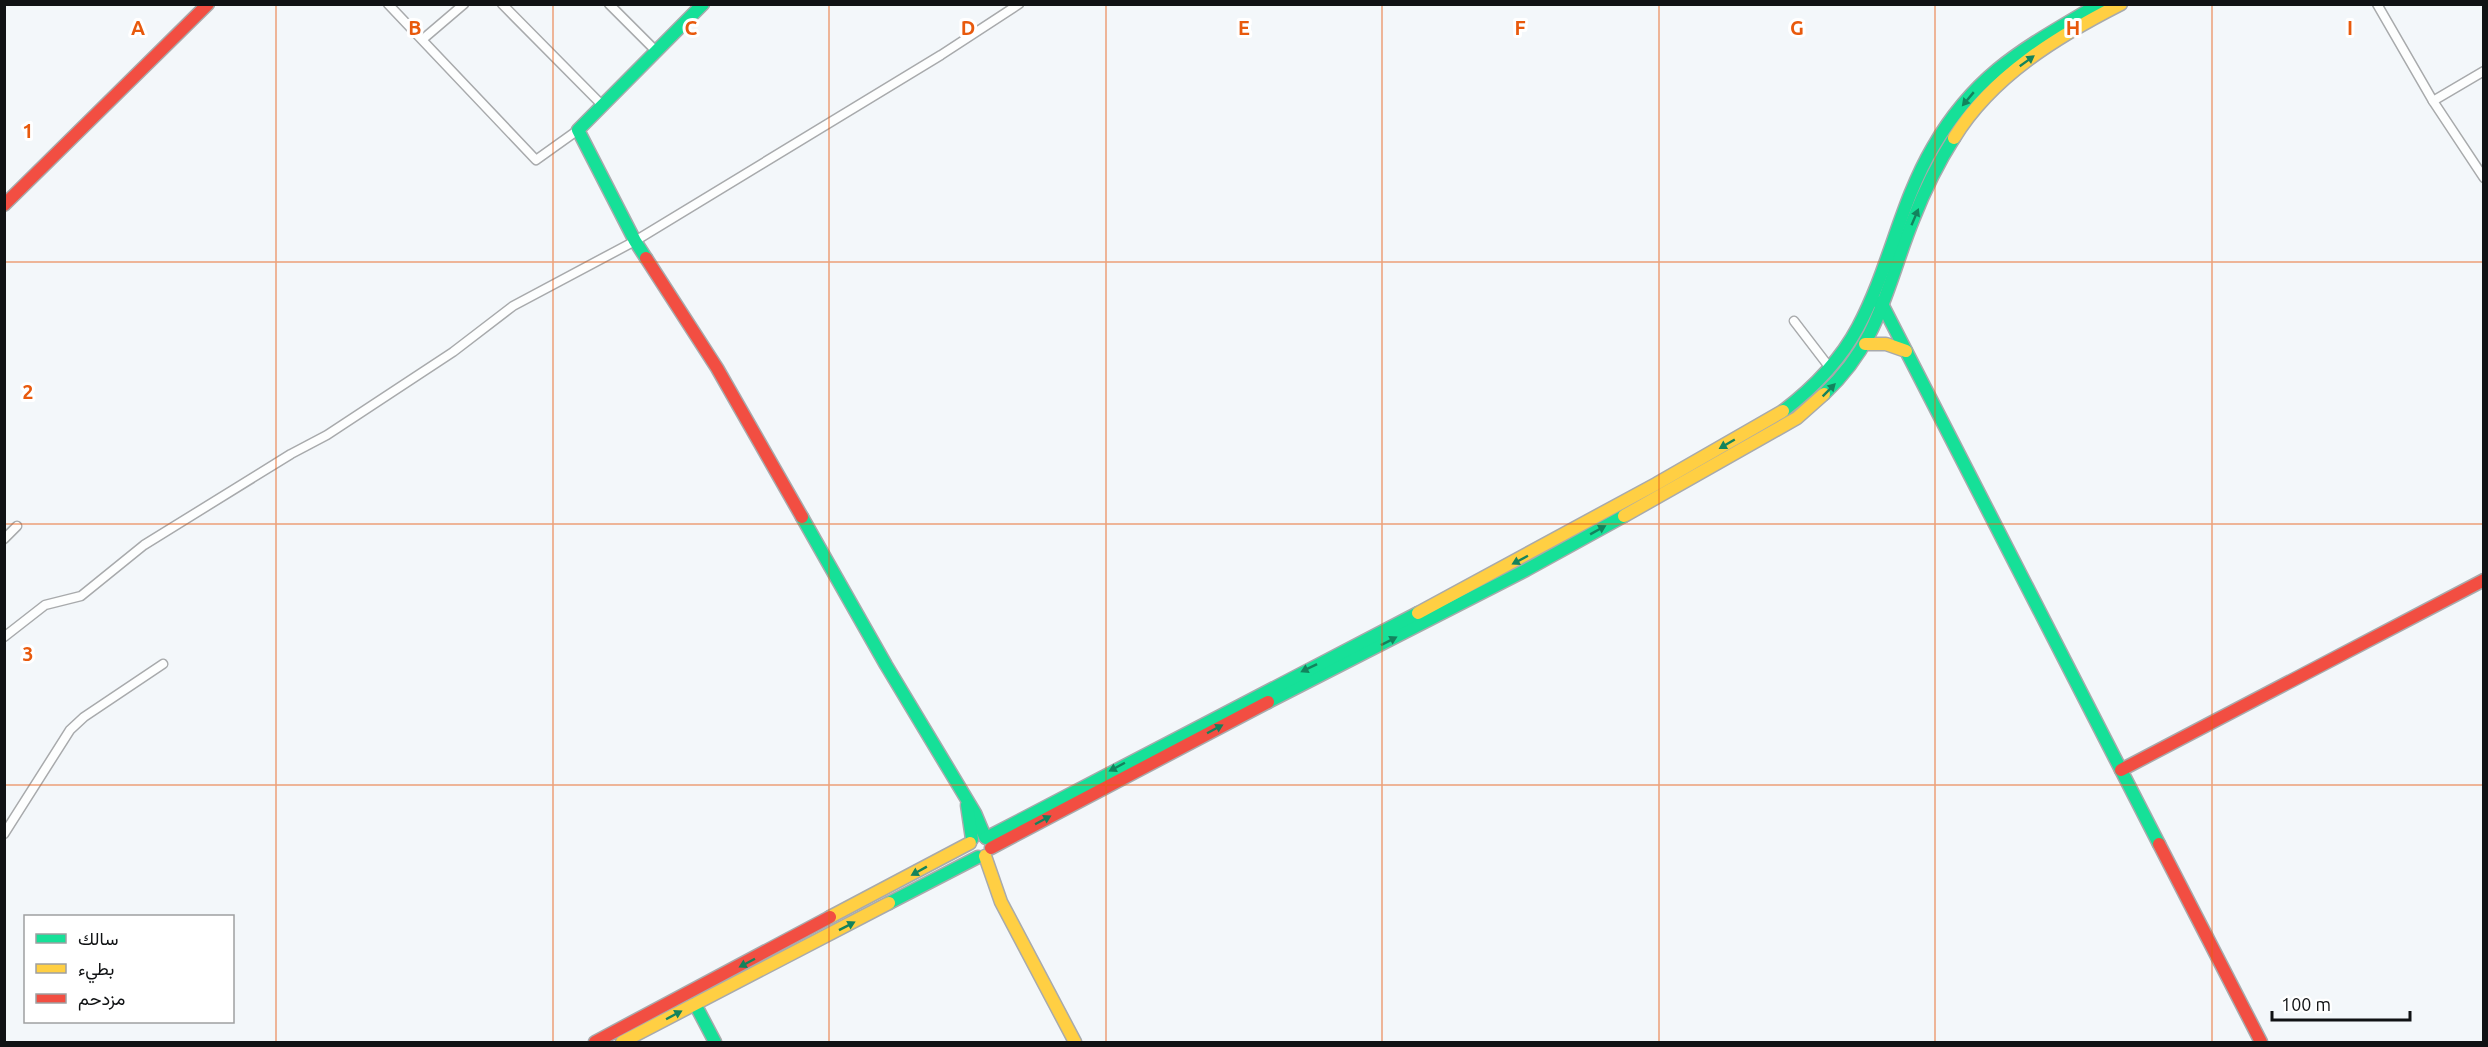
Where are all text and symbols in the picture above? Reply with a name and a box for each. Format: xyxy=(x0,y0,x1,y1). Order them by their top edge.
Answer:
text: A xyxy=(131,16,145,39)
text: B xyxy=(408,16,422,39)
text: C xyxy=(685,16,698,39)
text: D xyxy=(961,16,975,39)
text: E xyxy=(1238,16,1250,39)
text: F xyxy=(1514,16,1526,39)
text: G xyxy=(1790,16,1804,39)
text: H xyxy=(2066,16,2080,39)
text: I xyxy=(2347,16,2353,39)
one-way arrow xyxy=(2018,55,2034,67)
one-way arrow xyxy=(1962,92,1974,107)
text: 1 xyxy=(22,119,34,142)
one-way arrow xyxy=(1911,208,1920,226)
text: 2 xyxy=(22,380,34,403)
one-way arrow xyxy=(1822,383,1836,397)
one-way arrow xyxy=(1719,439,1735,450)
one-way arrow xyxy=(1590,524,1606,535)
one-way arrow xyxy=(1511,554,1529,564)
one-way arrow xyxy=(1380,636,1397,645)
text: 3 xyxy=(22,642,34,665)
one-way arrow xyxy=(1301,663,1318,672)
one-way arrow xyxy=(1207,724,1224,734)
one-way arrow xyxy=(1109,762,1126,772)
one-way arrow xyxy=(1034,815,1051,825)
one-way arrow xyxy=(910,866,927,876)
legend xyxy=(24,915,234,1023)
one-way arrow xyxy=(839,921,856,930)
text: سالك xyxy=(78,928,118,948)
text: بطيء xyxy=(78,958,114,984)
one-way arrow xyxy=(738,958,755,968)
scale bar xyxy=(2272,984,2410,1022)
text: مزدحم xyxy=(78,988,125,1011)
text: 100 m xyxy=(2281,994,2331,1014)
one-way arrow xyxy=(666,1010,683,1020)

